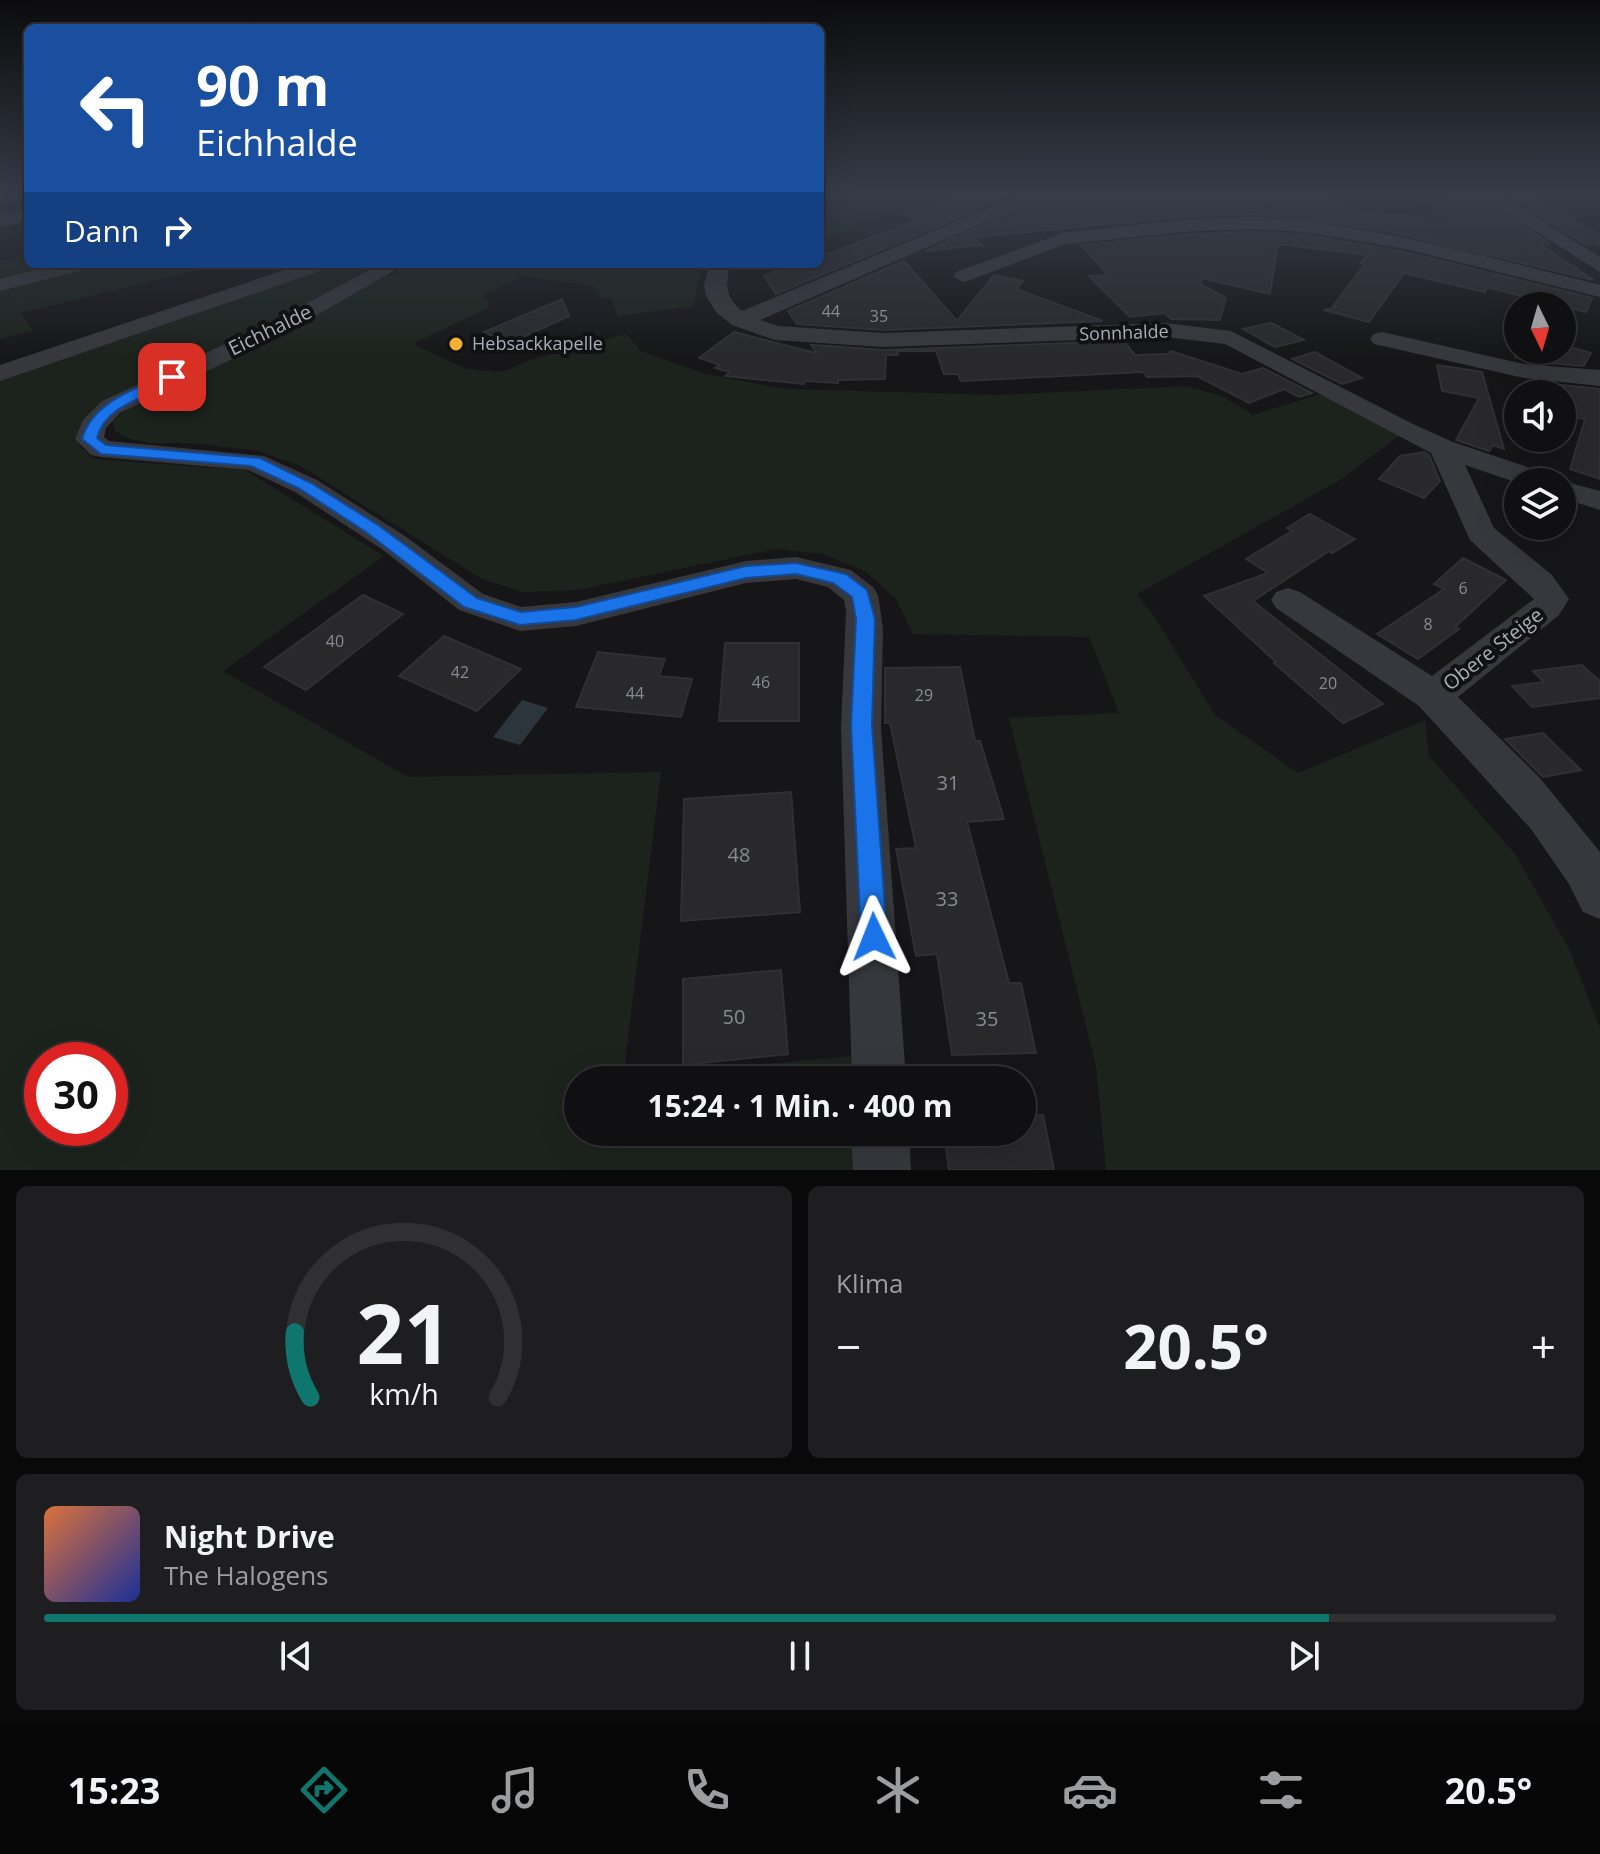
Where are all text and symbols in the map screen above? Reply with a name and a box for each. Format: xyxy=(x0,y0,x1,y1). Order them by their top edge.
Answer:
text: 90 m xyxy=(196,46,330,122)
icon: left xyxy=(64,56,168,160)
text: Eichhalde xyxy=(196,118,358,167)
icon: right xyxy=(155,208,199,252)
text: Dann xyxy=(64,210,139,251)
north arrow xyxy=(1504,292,1576,364)
map controls xyxy=(1504,292,1576,540)
street label: Eichhalde xyxy=(223,298,316,361)
house number: 44 xyxy=(822,300,840,322)
house number: 35 xyxy=(870,305,888,327)
street label: Sonnhalde xyxy=(1079,318,1169,346)
place label: Hebsackkapelle xyxy=(472,331,603,355)
marker: Hebsackkapelle xyxy=(447,335,465,353)
pin xyxy=(138,343,206,411)
icon: arrive xyxy=(150,355,194,399)
button: sound xyxy=(1504,380,1576,452)
button: layers xyxy=(1504,468,1576,540)
house number: 6 xyxy=(1458,577,1468,599)
street label: Obere Steige xyxy=(1437,601,1548,696)
house number: 8 xyxy=(1423,613,1433,635)
house number: 40 xyxy=(326,630,344,652)
house number: 42 xyxy=(451,661,469,683)
house number: 46 xyxy=(752,671,770,693)
house number: 20 xyxy=(1319,672,1337,694)
house number: 44 xyxy=(626,682,644,704)
house number: 29 xyxy=(915,684,933,706)
house number: 31 xyxy=(937,769,959,796)
house number: 48 xyxy=(728,841,750,868)
house number: 33 xyxy=(936,885,958,912)
position arrow xyxy=(832,895,916,979)
house number: 50 xyxy=(723,1003,745,1030)
house number: 35 xyxy=(976,1005,998,1032)
speed limit sign: 30 xyxy=(24,1042,128,1146)
text: 15:24 · 1 Min. · 400 m xyxy=(648,1085,952,1126)
text: Klima xyxy=(836,1265,904,1301)
text: 21 xyxy=(356,1275,452,1388)
text: 20.5° xyxy=(1123,1305,1269,1387)
text: − xyxy=(836,1316,861,1376)
text: + xyxy=(1531,1316,1556,1376)
text: km/h xyxy=(369,1374,439,1413)
text: Night Drive xyxy=(164,1516,335,1557)
text: The Halogens xyxy=(164,1557,329,1593)
icon: previous xyxy=(274,1634,318,1678)
icon: pause xyxy=(778,1634,822,1678)
icon: next xyxy=(1282,1634,1326,1678)
icon: directions xyxy=(296,1762,352,1818)
icon: music xyxy=(487,1762,543,1818)
icon: phone xyxy=(679,1762,735,1818)
icon: climate xyxy=(870,1762,926,1818)
icon: car xyxy=(1062,1762,1118,1818)
icon: filters xyxy=(1253,1762,1309,1818)
text: 15:23 xyxy=(68,1766,160,1815)
text: 20.5° xyxy=(1445,1766,1532,1815)

